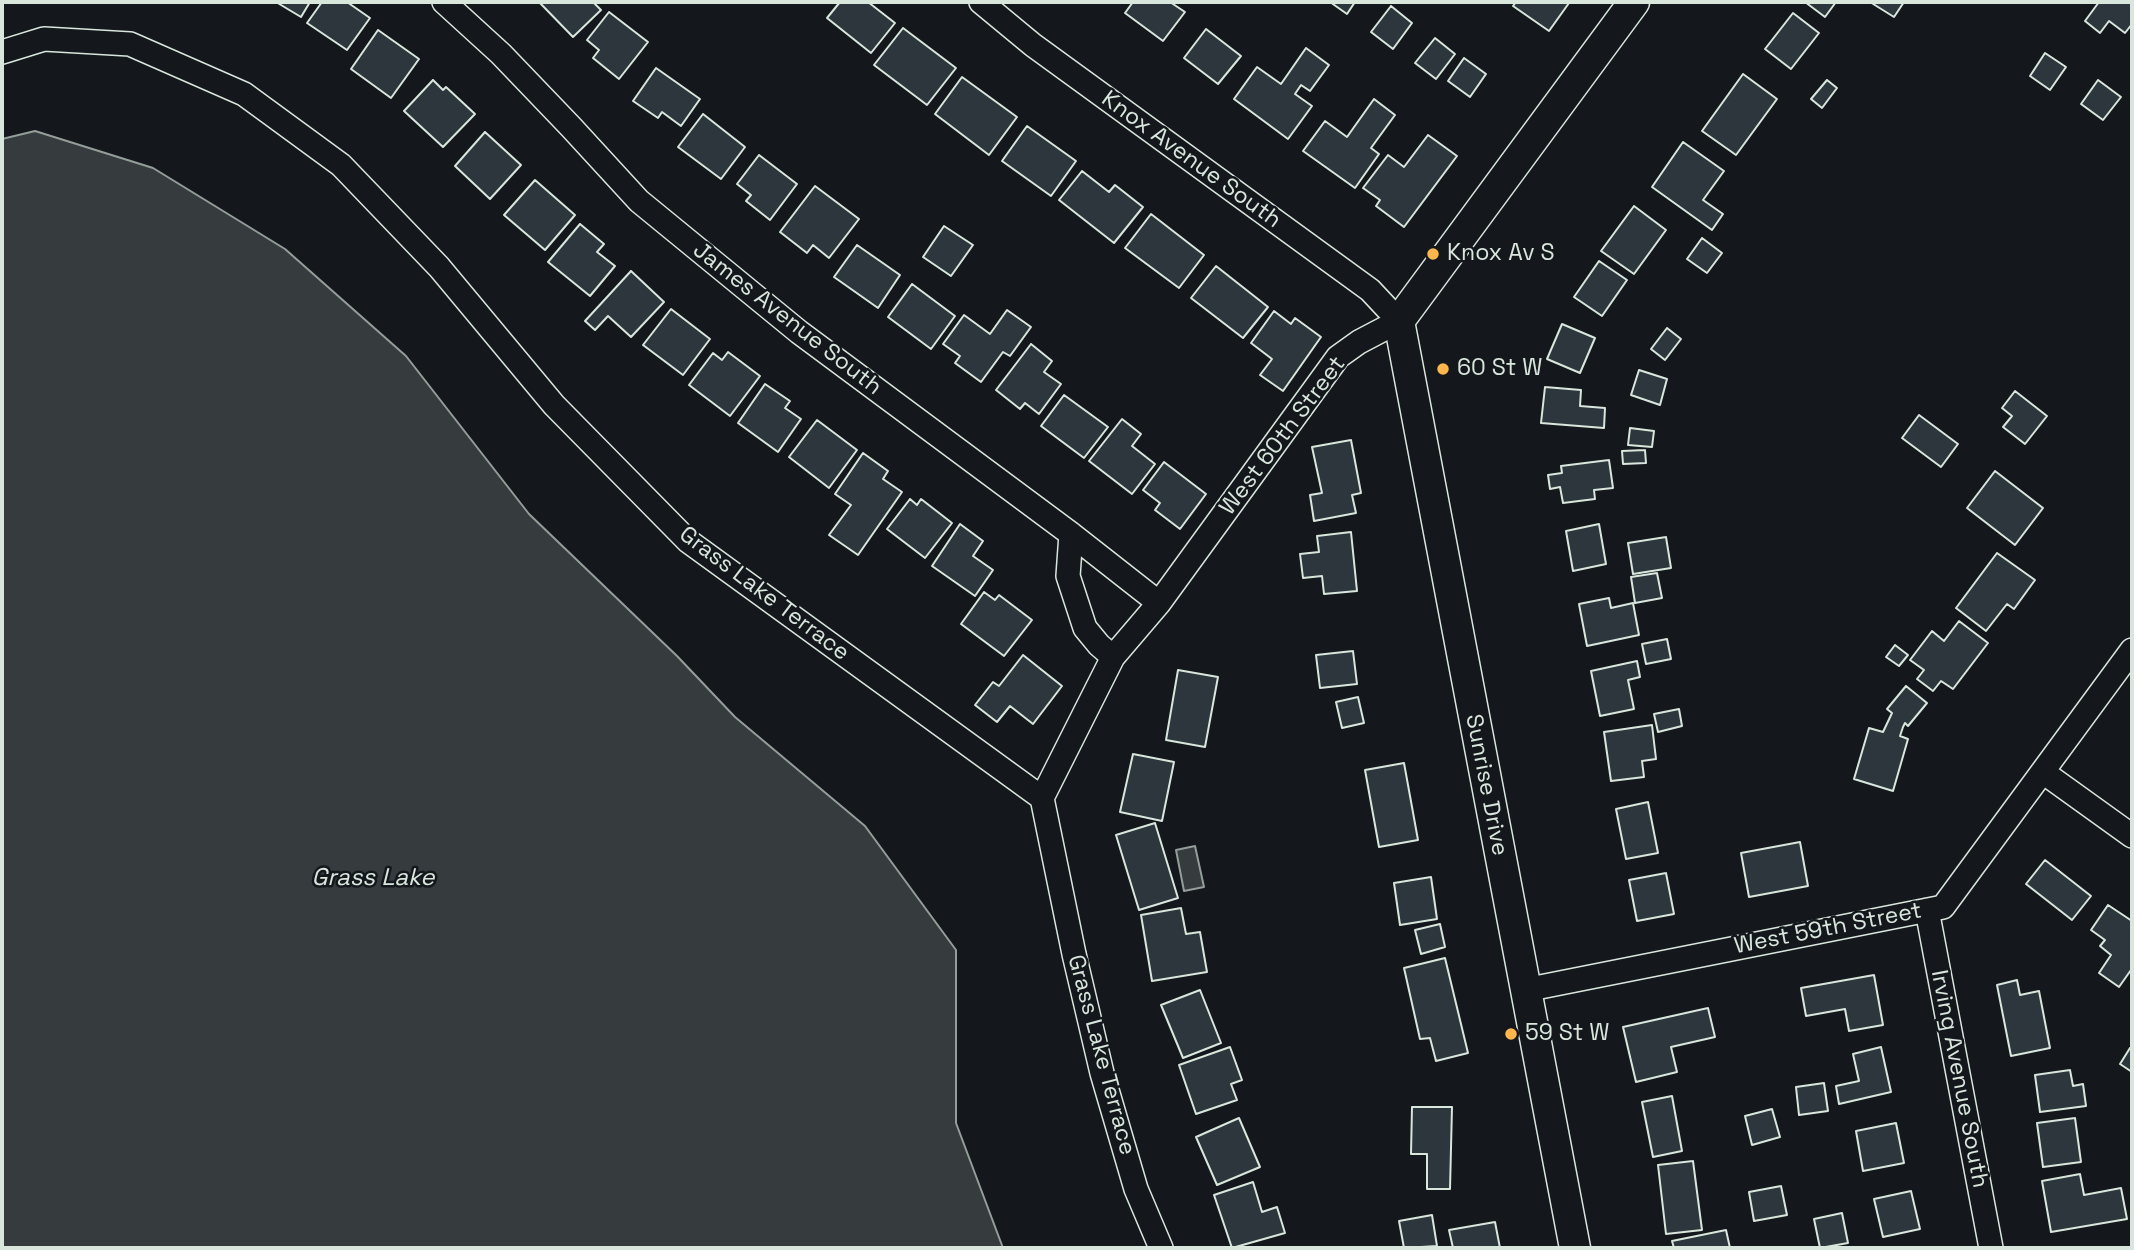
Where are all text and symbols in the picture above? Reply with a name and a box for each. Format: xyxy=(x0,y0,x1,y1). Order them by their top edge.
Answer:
street label: Knox Avenue South xyxy=(1096,86,1286,234)
street label: James Avenue South xyxy=(687,237,887,401)
place label: Knox Av S xyxy=(1447,240,1555,268)
marker: Knox Av S xyxy=(1425,246,1441,262)
street label: West 60th Street xyxy=(1214,351,1352,521)
place label: 60 St W xyxy=(1457,355,1542,383)
marker: 60 St W xyxy=(1435,361,1451,377)
street label: Grass Lake Terrace xyxy=(673,521,855,667)
street label: Sunrise Drive xyxy=(1459,712,1513,858)
water label: Grass Lake xyxy=(311,864,435,892)
street label: West 59th Street xyxy=(1732,897,1924,961)
street label: Grass Lake Terrace xyxy=(1061,952,1141,1158)
street label: Irving Avenue South xyxy=(1924,968,1994,1190)
place label: 59 St W xyxy=(1525,1020,1609,1048)
marker: 59 St W xyxy=(1503,1026,1519,1042)

